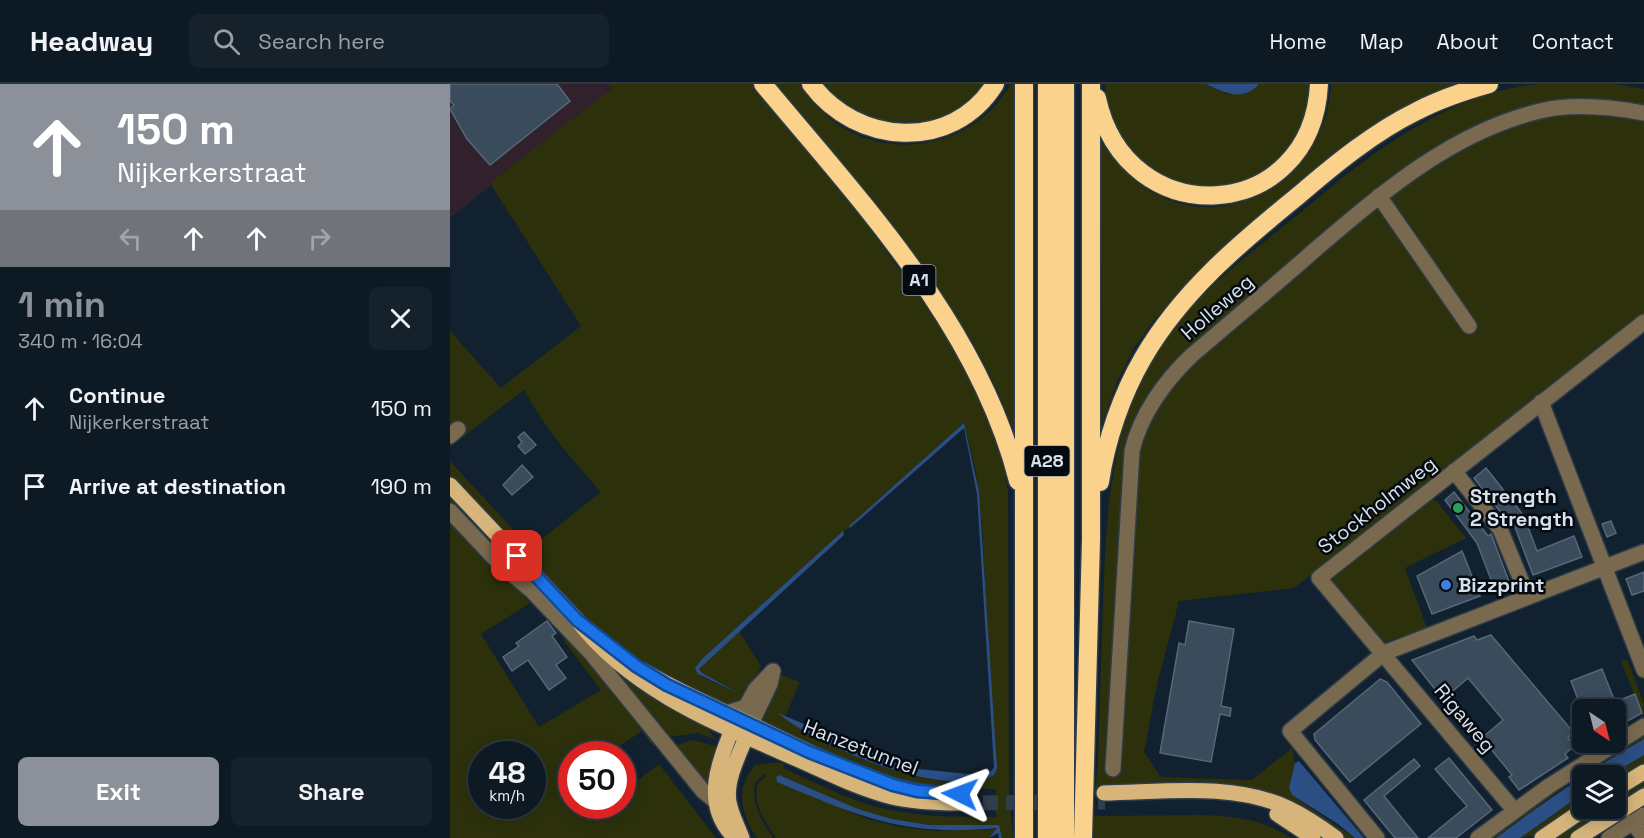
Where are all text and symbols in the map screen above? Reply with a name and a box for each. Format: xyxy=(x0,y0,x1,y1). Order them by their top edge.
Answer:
search box xyxy=(189,14,609,68)
text: Headway xyxy=(30,23,153,59)
icon: search xyxy=(210,25,243,58)
text: Search here xyxy=(258,27,385,55)
text: Home xyxy=(1269,28,1327,55)
text: Map xyxy=(1360,28,1404,55)
text: About xyxy=(1437,28,1499,55)
text: Contact xyxy=(1532,28,1614,55)
text: 150 m xyxy=(117,103,235,156)
icon: ahead xyxy=(18,108,96,186)
text: Nijkerkerstraat xyxy=(117,155,307,190)
icon: left xyxy=(114,222,147,255)
icon: ahead xyxy=(177,222,210,255)
icon: ahead xyxy=(240,222,273,255)
icon: right xyxy=(303,222,336,255)
road number: A1 xyxy=(902,265,936,295)
street label: Holleweg xyxy=(1175,269,1259,345)
text: 1 min xyxy=(18,282,106,328)
button: close xyxy=(369,287,432,350)
text: 340 m · 16:04 xyxy=(18,328,143,354)
text: Continue xyxy=(69,381,165,409)
icon: ahead xyxy=(18,392,51,425)
text: 150 m xyxy=(371,394,432,422)
text: Nijkerkerstraat xyxy=(69,409,209,435)
road number: A28 xyxy=(1024,446,1070,476)
street label: Stockholmweg xyxy=(1313,451,1441,559)
icon: arrive xyxy=(18,470,51,503)
text: Arrive at destination xyxy=(69,472,286,500)
text: 190 m xyxy=(371,472,432,500)
place label: Strength 2 Strength xyxy=(1470,483,1574,532)
marker: Strength 2 Strength xyxy=(1451,501,1465,515)
pin xyxy=(491,530,542,581)
icon: arrive xyxy=(500,539,533,572)
place label: Bizzprint xyxy=(1458,572,1544,598)
marker: Bizzprint xyxy=(1439,578,1453,592)
street label: Rigaweg xyxy=(1429,678,1501,758)
north arrow xyxy=(1572,699,1626,753)
map controls xyxy=(1572,699,1626,819)
street label: Hanzetunnel xyxy=(800,713,922,781)
speed limit sign: 50 xyxy=(558,741,636,819)
text: 48 xyxy=(488,753,526,792)
button: Exit xyxy=(18,757,219,826)
button: Share xyxy=(231,757,432,826)
position arrow xyxy=(928,762,992,826)
button: layers xyxy=(1572,765,1626,819)
text: km/h xyxy=(489,786,525,805)

